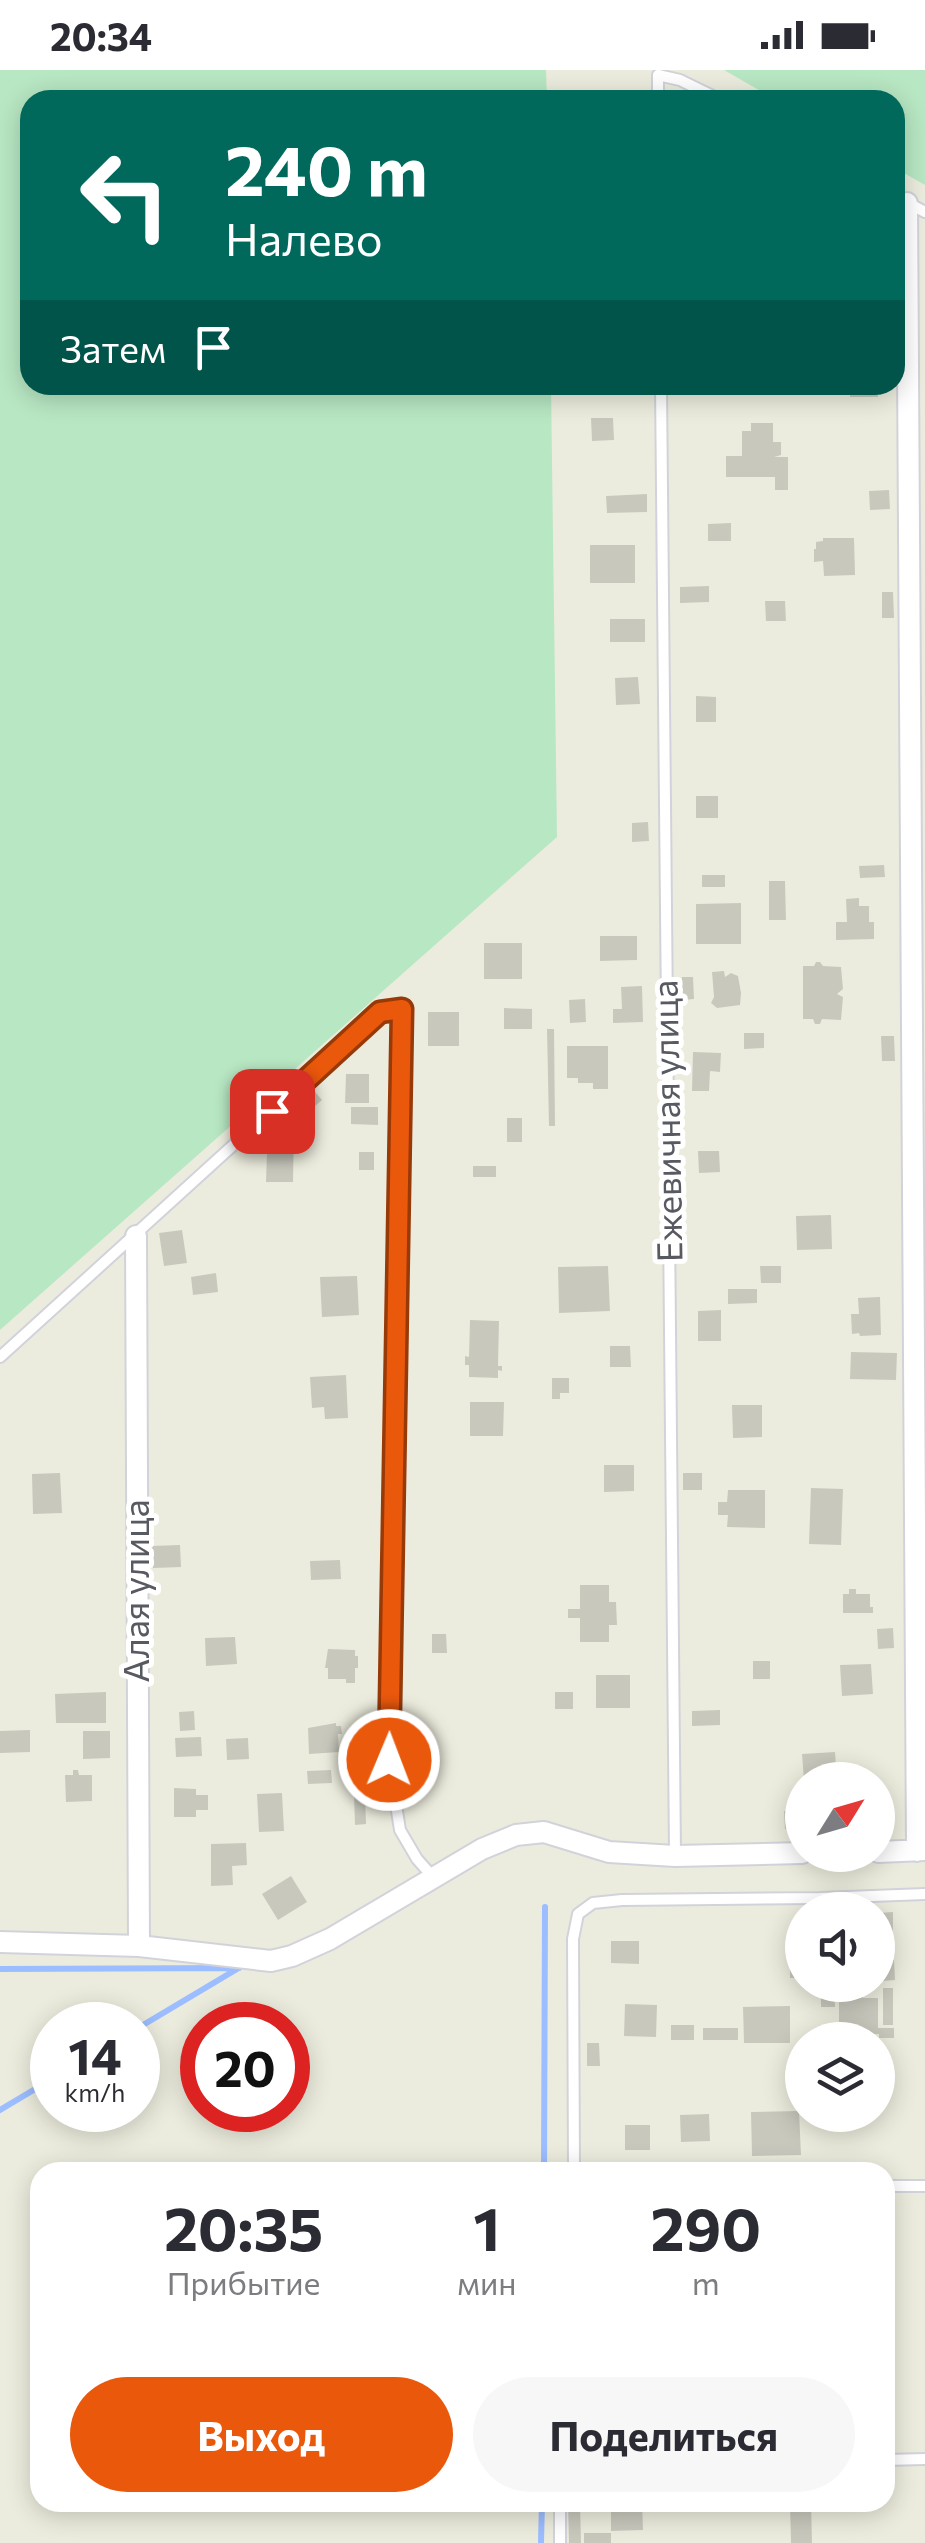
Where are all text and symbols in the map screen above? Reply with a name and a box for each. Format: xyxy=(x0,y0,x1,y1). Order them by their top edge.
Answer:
text: 20:34 xyxy=(50,12,152,59)
text: 240 m xyxy=(225,125,428,210)
icon: left xyxy=(60,130,190,260)
text: Налево xyxy=(225,210,383,265)
icon: arrive xyxy=(186,320,241,375)
text: Затем xyxy=(60,324,166,371)
street label: Ежевичная улица xyxy=(642,980,689,1263)
pin xyxy=(230,1069,315,1154)
icon: arrive xyxy=(245,1084,300,1139)
street label: Алая улица xyxy=(113,1499,156,1683)
position arrow xyxy=(337,1708,441,1812)
north arrow xyxy=(785,1762,895,1872)
map controls xyxy=(785,1762,895,2132)
button: sound xyxy=(785,1892,895,2002)
speed limit sign: 20 xyxy=(180,2002,310,2132)
button: layers xyxy=(785,2022,895,2132)
text: 14 xyxy=(68,2024,122,2085)
text: km/h xyxy=(65,2077,125,2107)
text: 20:35 xyxy=(164,2190,323,2263)
text: 1 xyxy=(473,2190,500,2263)
text: 290 xyxy=(650,2190,761,2263)
text: Прибытие xyxy=(167,2262,321,2302)
text: мин xyxy=(457,2262,517,2302)
text: m xyxy=(692,2262,720,2302)
button: Выход xyxy=(70,2377,453,2492)
button: Поделиться xyxy=(473,2377,855,2492)

